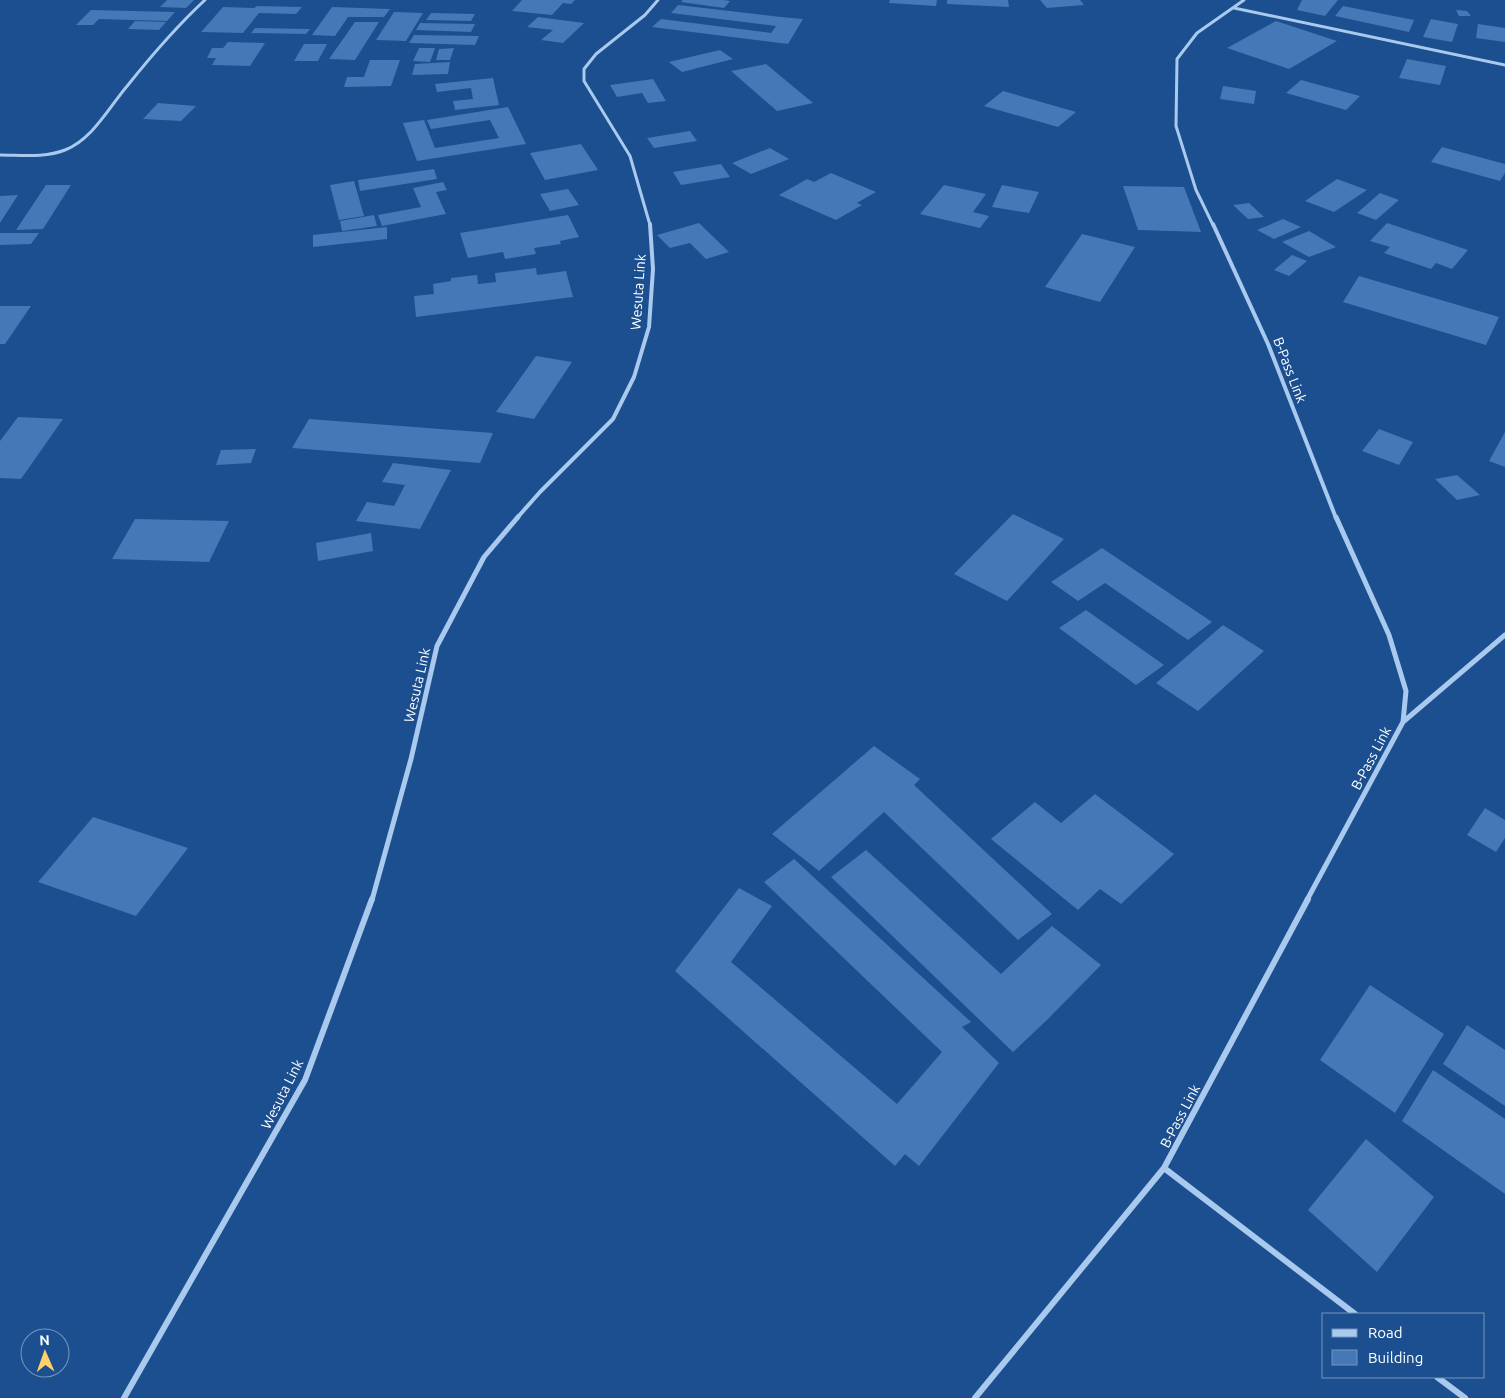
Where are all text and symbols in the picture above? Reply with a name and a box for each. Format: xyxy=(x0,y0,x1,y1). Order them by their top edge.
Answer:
street label: Wesuta Link xyxy=(627,254,649,330)
street label: B-Pass Link xyxy=(1270,335,1310,405)
street label: Wesuta Link xyxy=(401,646,433,724)
street label: B-Pass Link xyxy=(1348,724,1394,792)
street label: Wesuta Link xyxy=(258,1057,306,1131)
street label: B-Pass Link xyxy=(1157,1082,1203,1150)
legend xyxy=(1322,1313,1485,1378)
text: Road xyxy=(1368,1324,1403,1341)
north arrow xyxy=(20,1328,70,1378)
text: N xyxy=(39,1332,50,1348)
text: Building xyxy=(1368,1349,1423,1366)

